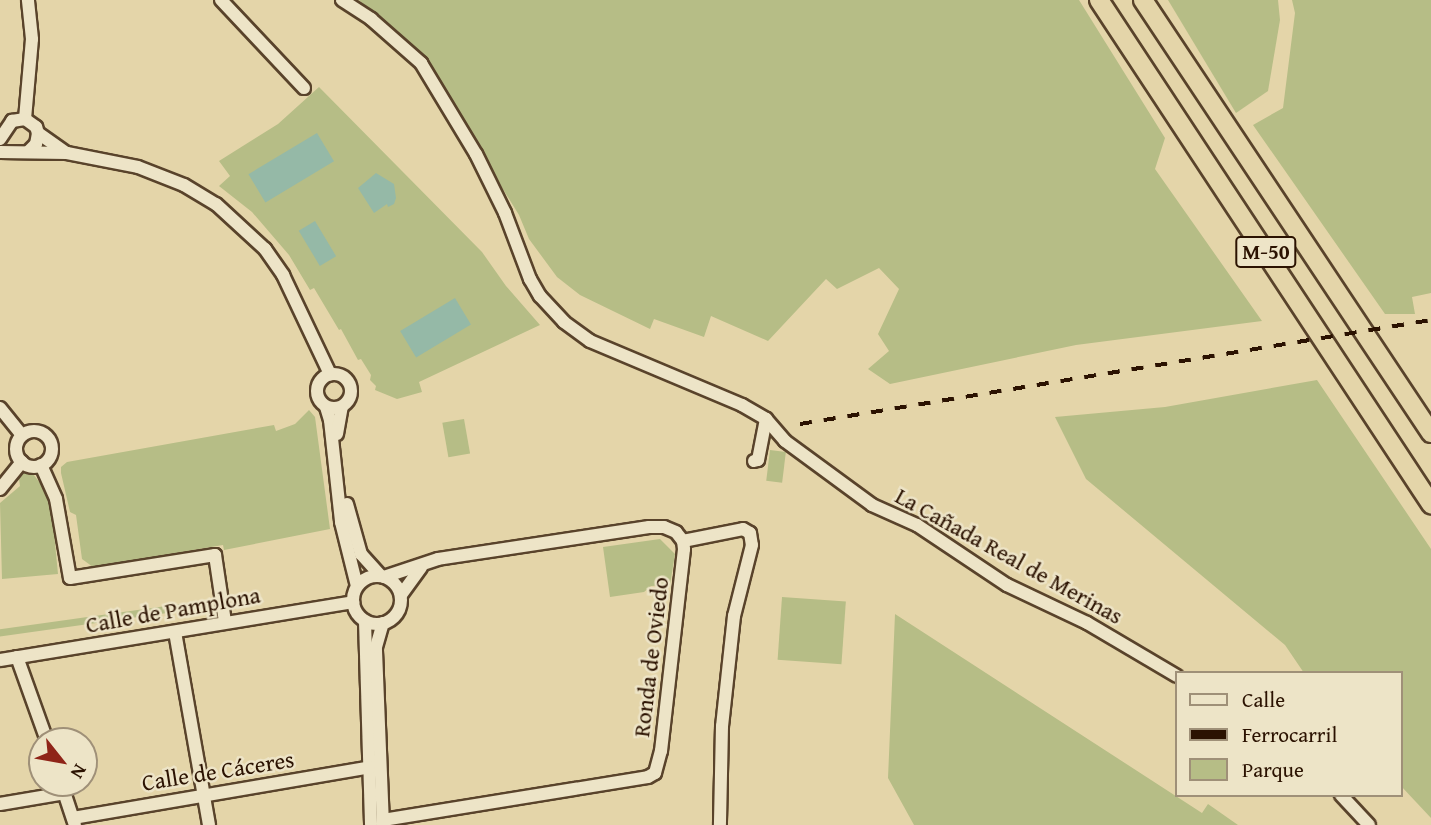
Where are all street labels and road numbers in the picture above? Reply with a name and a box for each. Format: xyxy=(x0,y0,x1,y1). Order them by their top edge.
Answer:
road number: M-50 xyxy=(1234,234,1298,270)
street label: La Cañada Real de Merinas xyxy=(891,482,1127,630)
street label: Ronda de Oviedo xyxy=(627,575,675,739)
street label: Calle de Pamplona xyxy=(84,581,262,639)
street label: Calle de Cáceres xyxy=(140,745,296,797)

